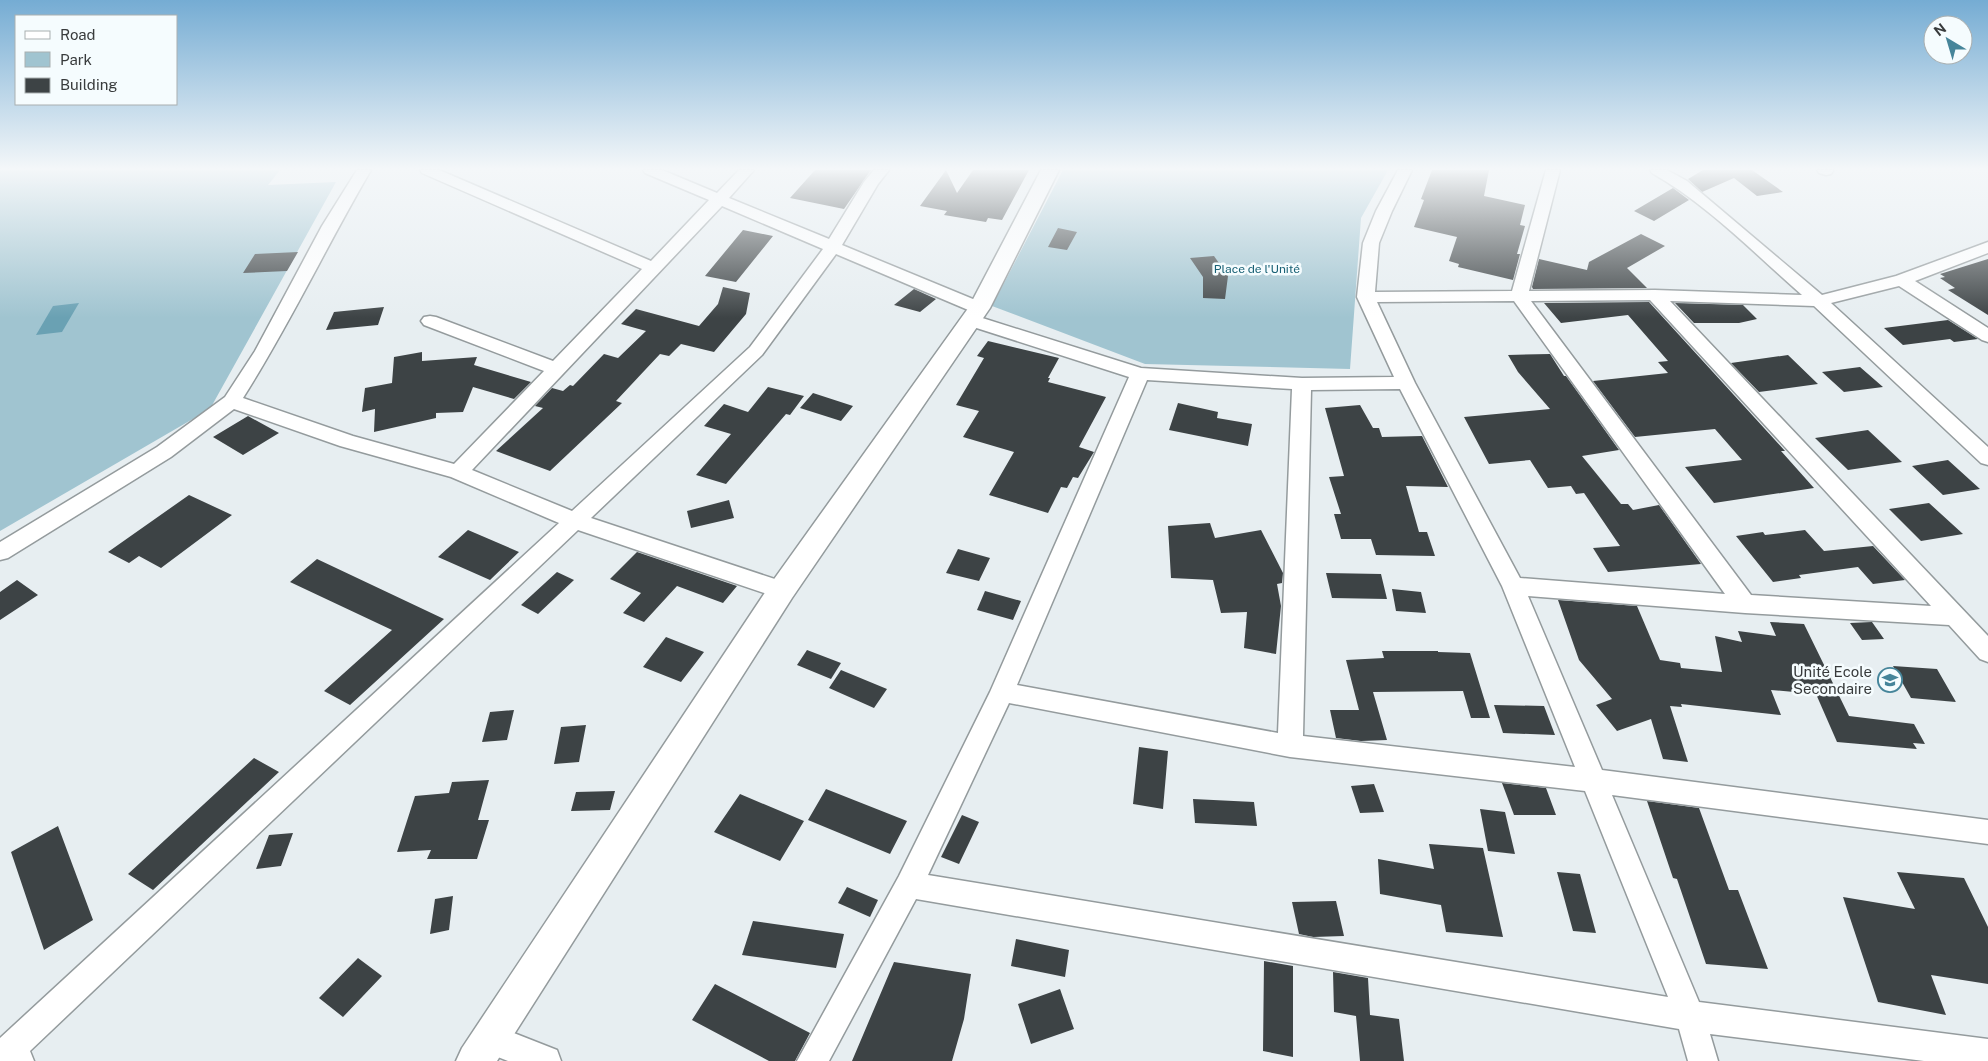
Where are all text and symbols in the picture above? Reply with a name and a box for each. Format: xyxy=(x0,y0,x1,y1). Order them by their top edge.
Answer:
legend xyxy=(15,15,178,105)
north arrow xyxy=(1923,15,1973,65)
text: N xyxy=(1931,20,1949,39)
text: Road xyxy=(60,26,96,43)
text: Park xyxy=(60,51,92,68)
text: Building xyxy=(60,76,118,93)
park label: Place de l'Unité xyxy=(1214,262,1300,276)
place label: Unité Ecole Secondaire xyxy=(1793,663,1872,697)
school or university icon: Unité Ecole Secondaire xyxy=(1877,667,1903,693)

